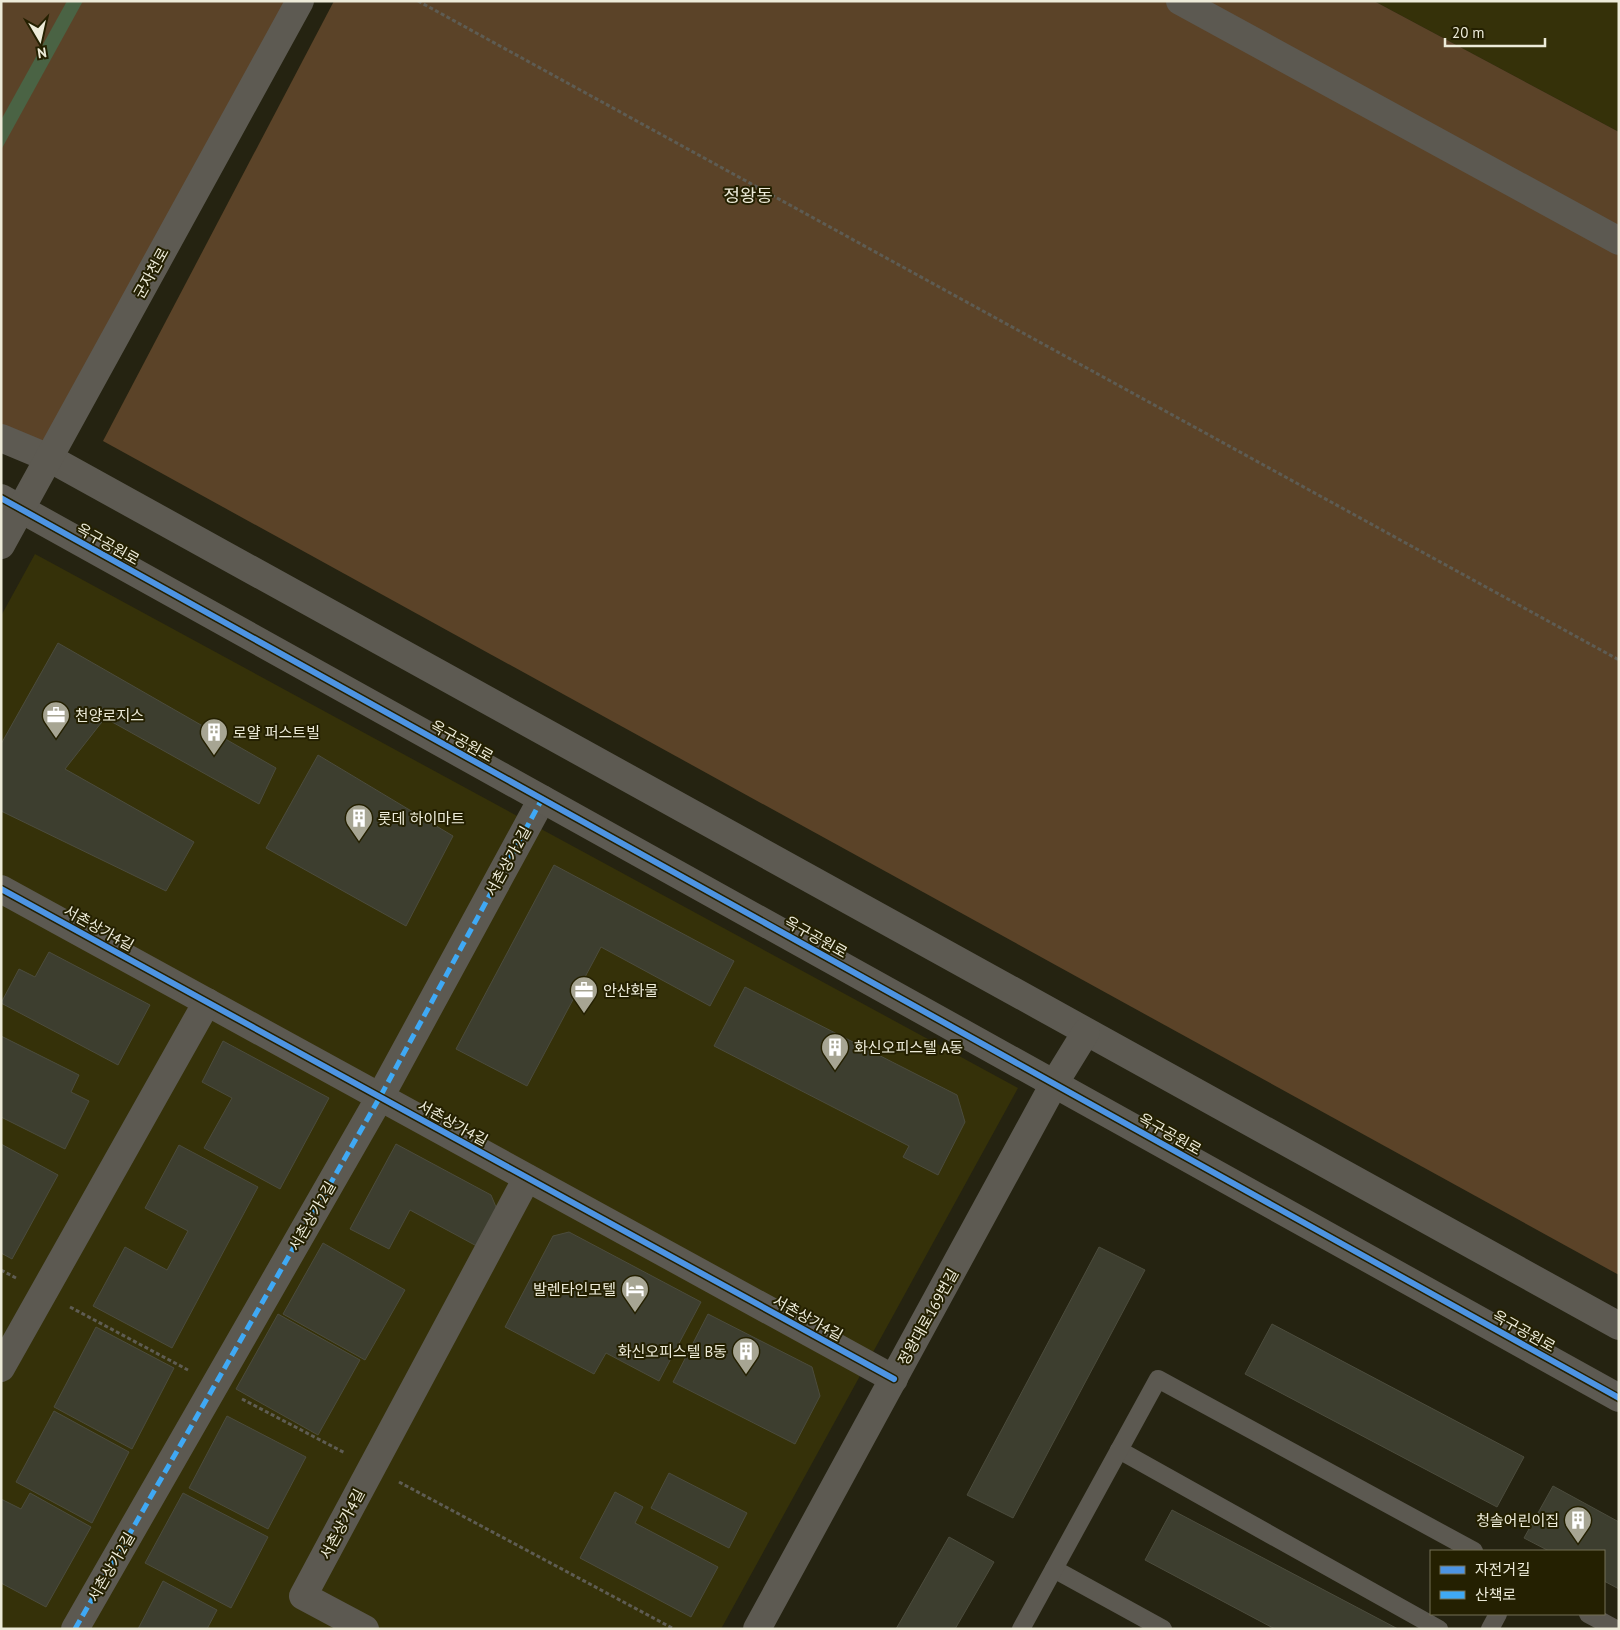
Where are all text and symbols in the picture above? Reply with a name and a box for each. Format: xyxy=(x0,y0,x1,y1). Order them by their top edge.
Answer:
north arrow xyxy=(15,15,65,65)
scale bar xyxy=(1445,15,1545,47)
text: 20 m xyxy=(1452,23,1485,42)
text: N xyxy=(36,43,48,62)
district label: 정왕동 xyxy=(723,184,773,207)
street label: 군자천로 xyxy=(129,244,173,302)
street label: 옥구공원로 xyxy=(73,519,143,569)
office icon: 천양로지스 xyxy=(41,700,71,739)
place label: 천양로지스 xyxy=(75,706,144,725)
street label: 옥구공원로 xyxy=(427,716,497,766)
building icon: 로얄 퍼스트빌 xyxy=(199,717,229,756)
place label: 로얄 퍼스트빌 xyxy=(233,723,320,742)
building icon: 롯데 하이마트 xyxy=(344,803,374,842)
place label: 롯데 하이마트 xyxy=(378,809,465,828)
street label: 서촌상가2길 xyxy=(481,823,535,899)
street label: 서촌상가4길 xyxy=(61,901,137,955)
street label: 옥구공원로 xyxy=(781,912,851,962)
office icon: 안산화물 xyxy=(569,975,599,1014)
place label: 안산화물 xyxy=(603,981,658,1000)
building icon: 화신오피스텔 A동 xyxy=(820,1032,850,1071)
place label: 화신오피스텔 A동 xyxy=(854,1038,963,1057)
street label: 서촌상가4길 xyxy=(415,1096,491,1150)
street label: 옥구공원로 xyxy=(1135,1109,1205,1159)
street label: 서촌상가2길 xyxy=(284,1178,340,1254)
street label: 정왕대로169번길 xyxy=(894,1265,962,1369)
hotel icon: 발렌타인모텔 xyxy=(620,1274,650,1313)
place label: 발렌타인모텔 xyxy=(533,1280,616,1299)
street label: 서촌상가4길 xyxy=(770,1291,846,1345)
street label: 옥구공원로 xyxy=(1489,1306,1559,1356)
building icon: 화신오피스텔 B동 xyxy=(731,1336,761,1375)
place label: 화신오피스텔 B동 xyxy=(618,1342,727,1361)
street label: 서촌상가4길 xyxy=(315,1485,369,1563)
building icon: 청솔어린이집 xyxy=(1563,1505,1593,1544)
place label: 청솔어린이집 xyxy=(1476,1511,1559,1530)
street label: 서촌상가2길 xyxy=(83,1529,139,1605)
legend xyxy=(1430,1550,1605,1615)
text: 자전거길 xyxy=(1475,1560,1530,1579)
text: 산책로 xyxy=(1475,1585,1516,1604)

